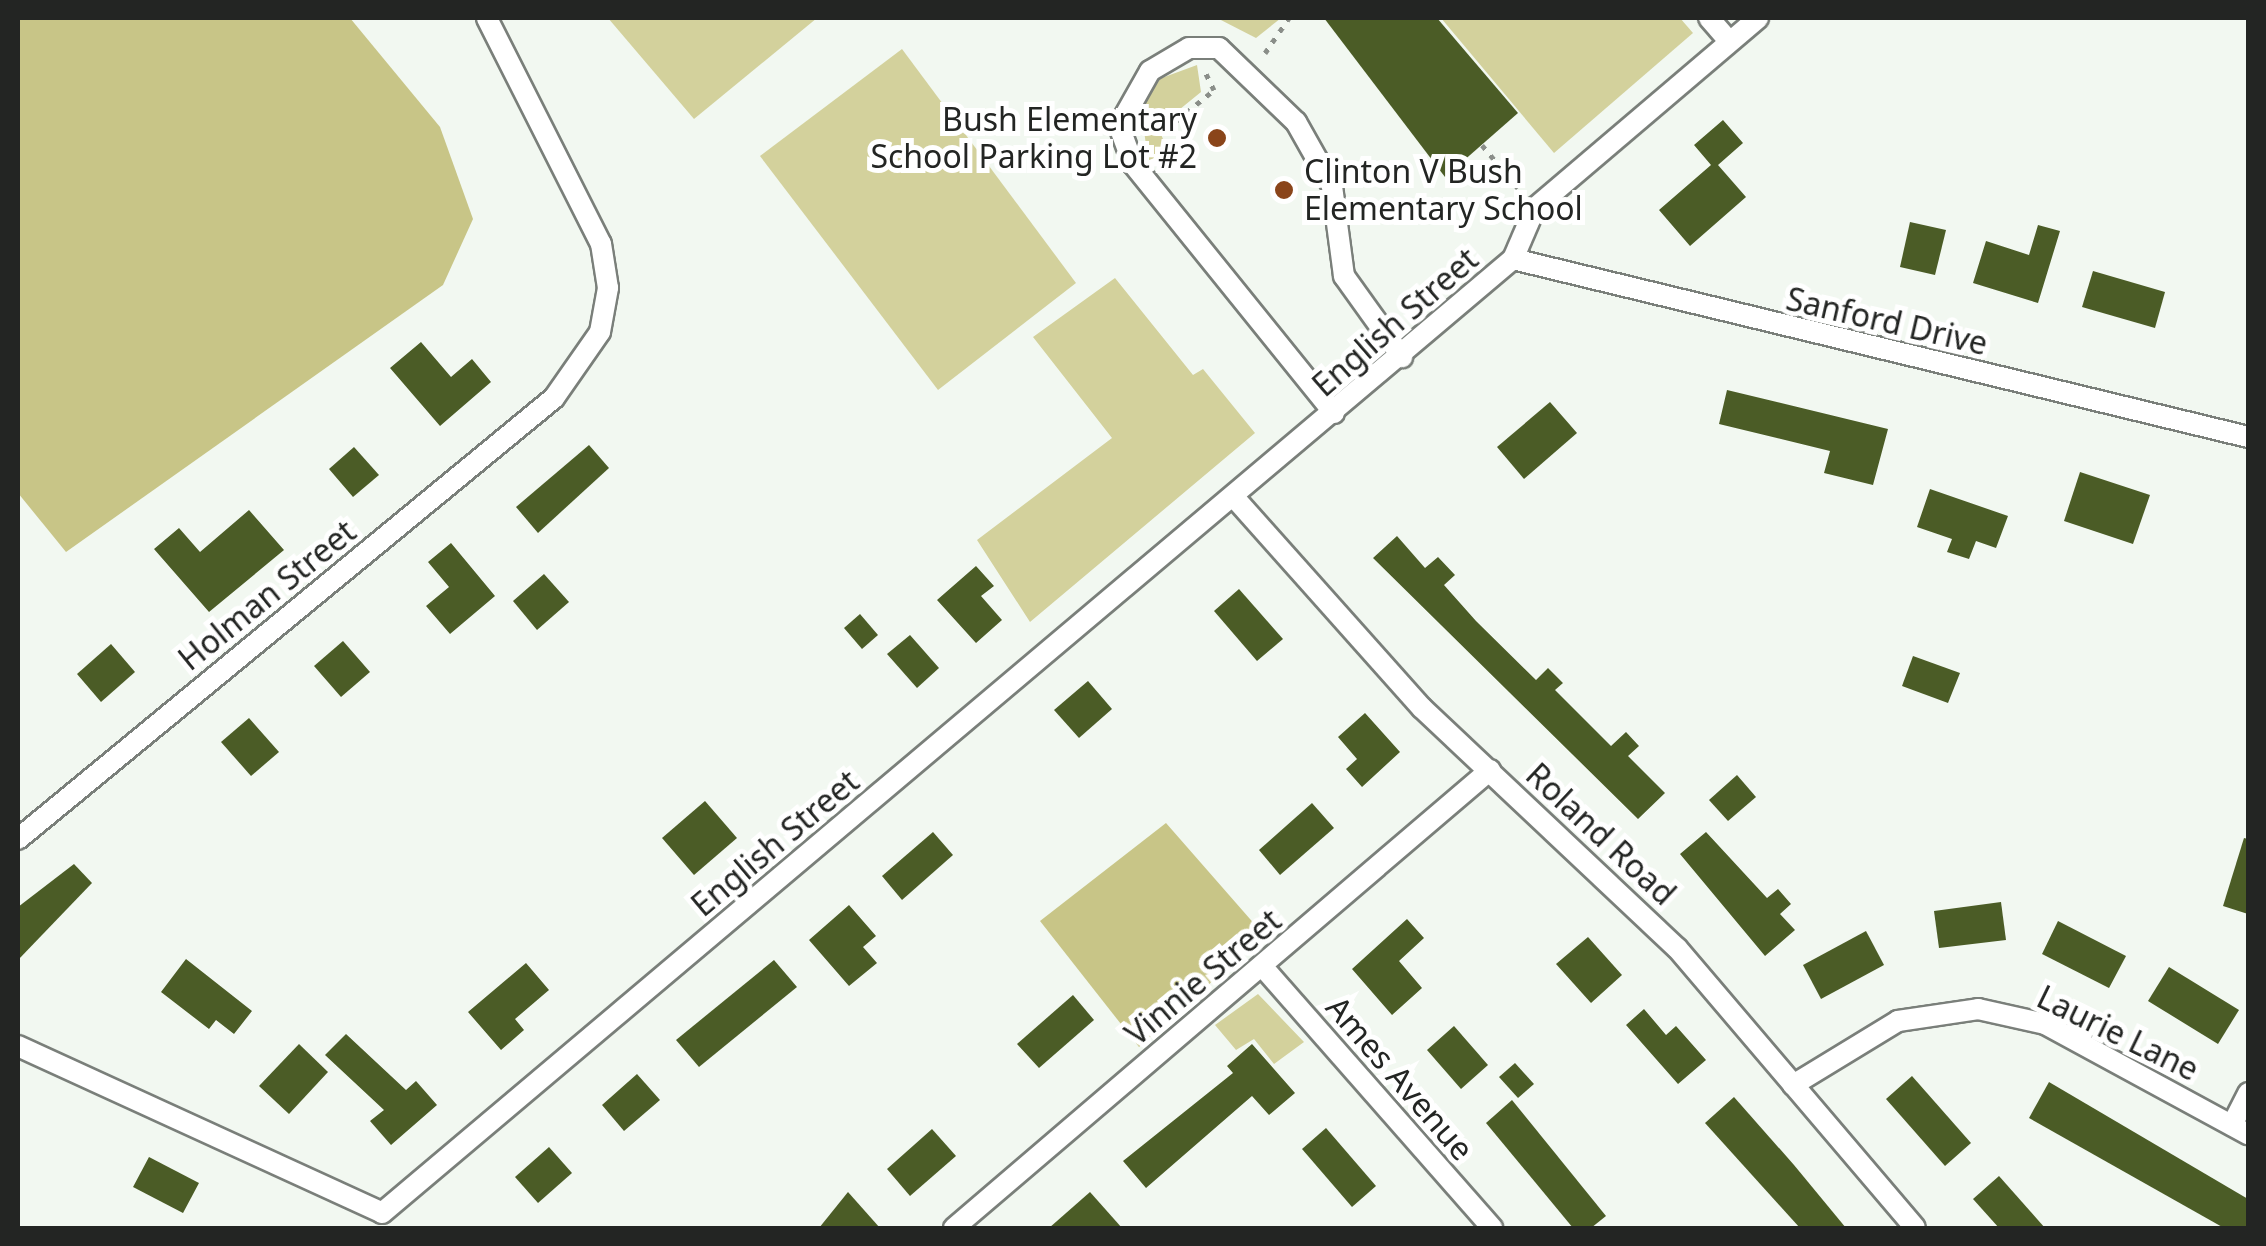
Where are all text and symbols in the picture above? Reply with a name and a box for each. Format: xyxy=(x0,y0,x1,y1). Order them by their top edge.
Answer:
place label: Bush Elementary School Parking Lot #2 xyxy=(870,101,1197,176)
marker: Bush Elementary School Parking Lot #2 xyxy=(1206,127,1228,149)
place label: Clinton V Bush Elementary School xyxy=(1304,153,1583,228)
marker: Clinton V Bush Elementary School xyxy=(1273,179,1295,201)
street label: English Street xyxy=(1304,240,1486,404)
street label: Sanford Drive xyxy=(1783,279,1991,363)
street label: Holman Street xyxy=(171,512,363,678)
street label: Roland Road xyxy=(1518,755,1684,913)
street label: English Street xyxy=(684,762,866,924)
street label: Vinnie Street xyxy=(1118,901,1288,1053)
street label: Laurie Lane xyxy=(2031,977,2205,1089)
street label: Ames Avenue xyxy=(1318,988,1482,1168)

